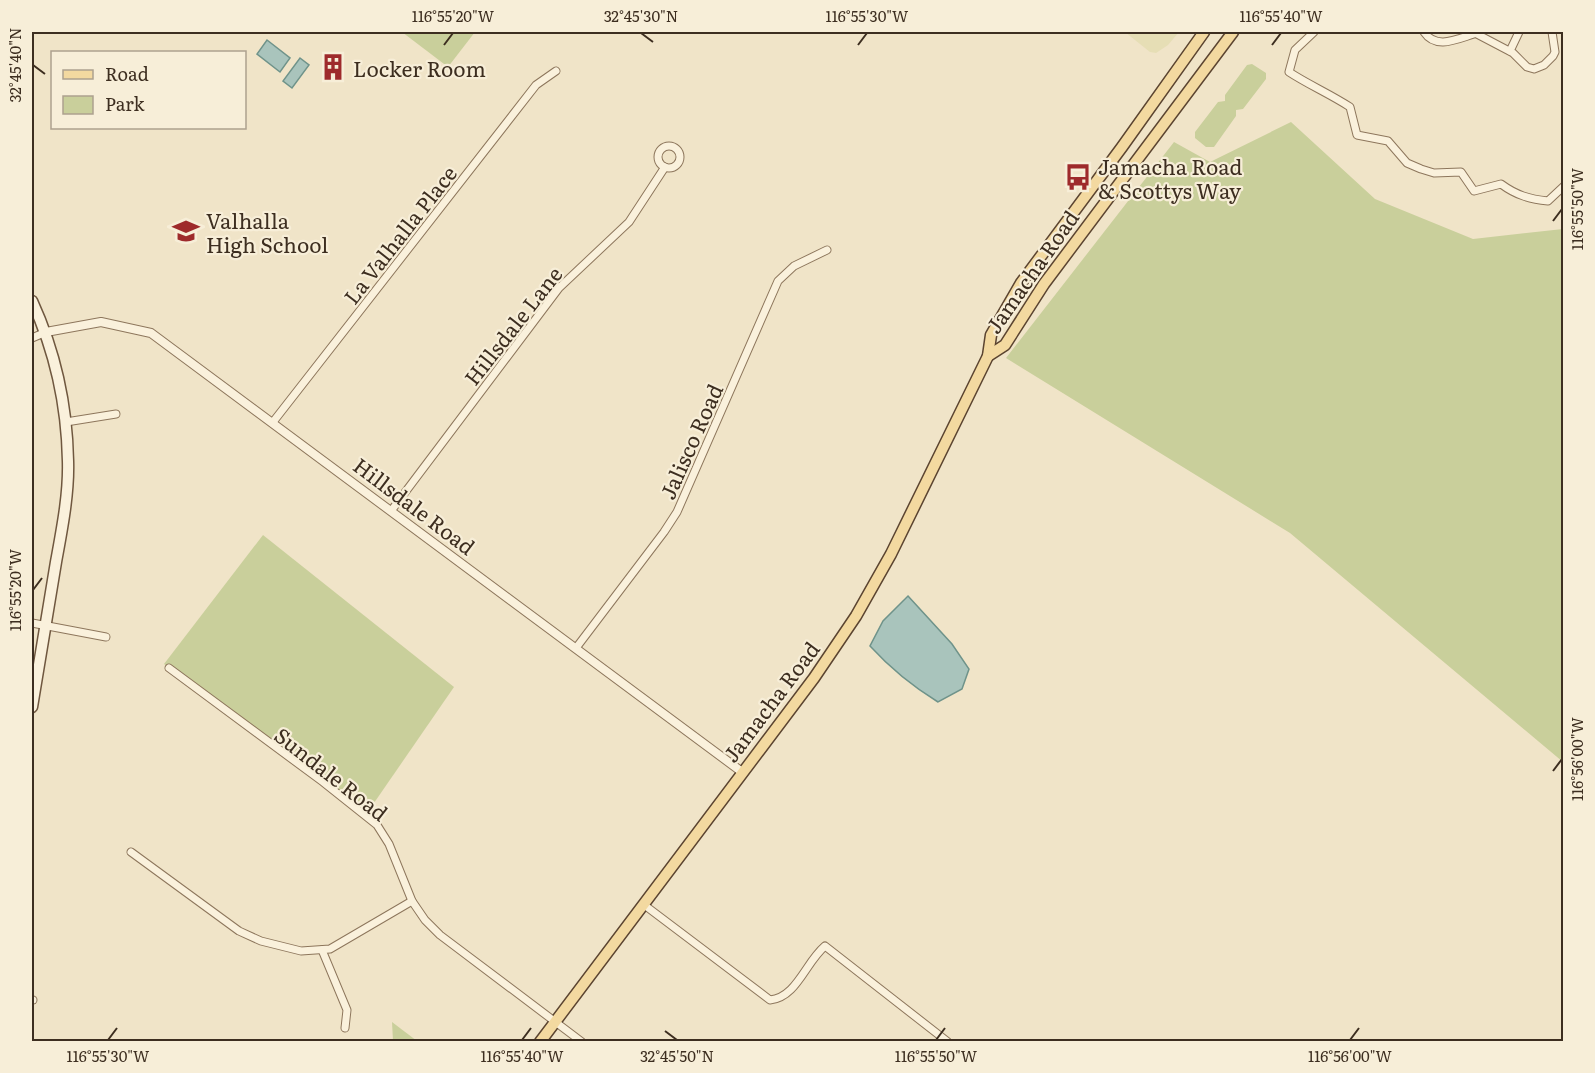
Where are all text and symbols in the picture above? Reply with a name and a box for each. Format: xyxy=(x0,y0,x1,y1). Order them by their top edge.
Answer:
text: 116°55'20"W xyxy=(412,4,495,27)
text: 32°45'30"N xyxy=(604,4,678,27)
text: 116°55'30"W xyxy=(826,4,909,27)
text: 116°55'40"W xyxy=(1239,4,1323,27)
text: 32°45'40"N xyxy=(3,28,26,102)
legend xyxy=(51,51,246,129)
building icon: Locker Room xyxy=(318,52,348,82)
place label: Locker Room xyxy=(353,52,486,83)
text: Road xyxy=(105,60,149,87)
text: Park xyxy=(105,90,146,117)
place label: Jamacha Road & Scottys Way xyxy=(1098,150,1242,205)
street label: La Valhalla Place xyxy=(335,158,463,310)
bus stop icon: Jamacha Road & Scottys Way xyxy=(1063,162,1093,192)
text: 116°55'50"W xyxy=(1565,167,1588,250)
street label: Jamacha Road xyxy=(977,203,1085,339)
place label: Valhalla High School xyxy=(206,204,328,259)
school or university icon: Valhalla High School xyxy=(171,216,201,246)
street label: Hillsdale Lane xyxy=(456,259,568,391)
street label: Jalisco Road xyxy=(651,378,729,504)
street label: Hillsdale Road xyxy=(348,449,482,561)
text: 116°55'20"W xyxy=(3,548,26,631)
street label: Jamacha Road xyxy=(714,634,826,768)
text: 116°56'00"W xyxy=(1565,716,1588,801)
street label: Sundale Road xyxy=(269,719,395,827)
text: 116°55'30"W xyxy=(67,1044,150,1067)
text: 116°55'40"W xyxy=(480,1044,564,1067)
text: 32°45'50"N xyxy=(640,1044,714,1067)
text: 116°55'50"W xyxy=(895,1044,978,1067)
text: 116°56'00"W xyxy=(1308,1044,1393,1067)

